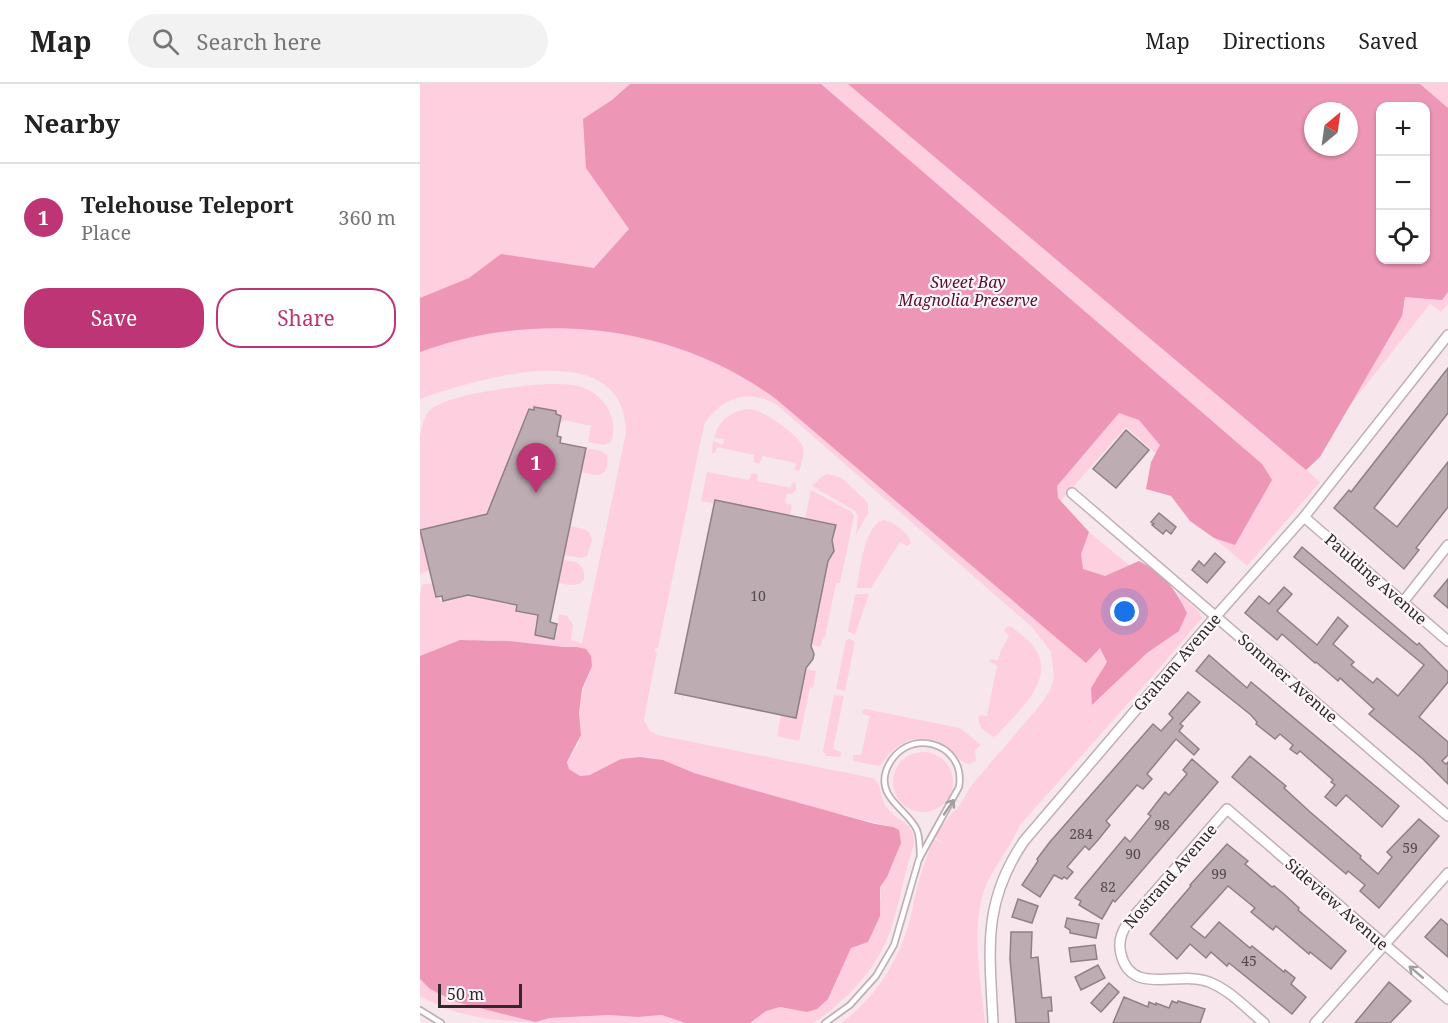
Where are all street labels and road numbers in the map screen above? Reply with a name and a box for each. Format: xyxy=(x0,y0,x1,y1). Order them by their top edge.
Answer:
street label: Paulding Avenue xyxy=(1320,528,1432,630)
street label: Graham Avenue xyxy=(1128,608,1226,716)
street label: Sommer Avenue xyxy=(1233,628,1343,728)
street label: Nostrand Avenue xyxy=(1118,819,1222,933)
street label: Sideview Avenue xyxy=(1281,853,1393,955)

